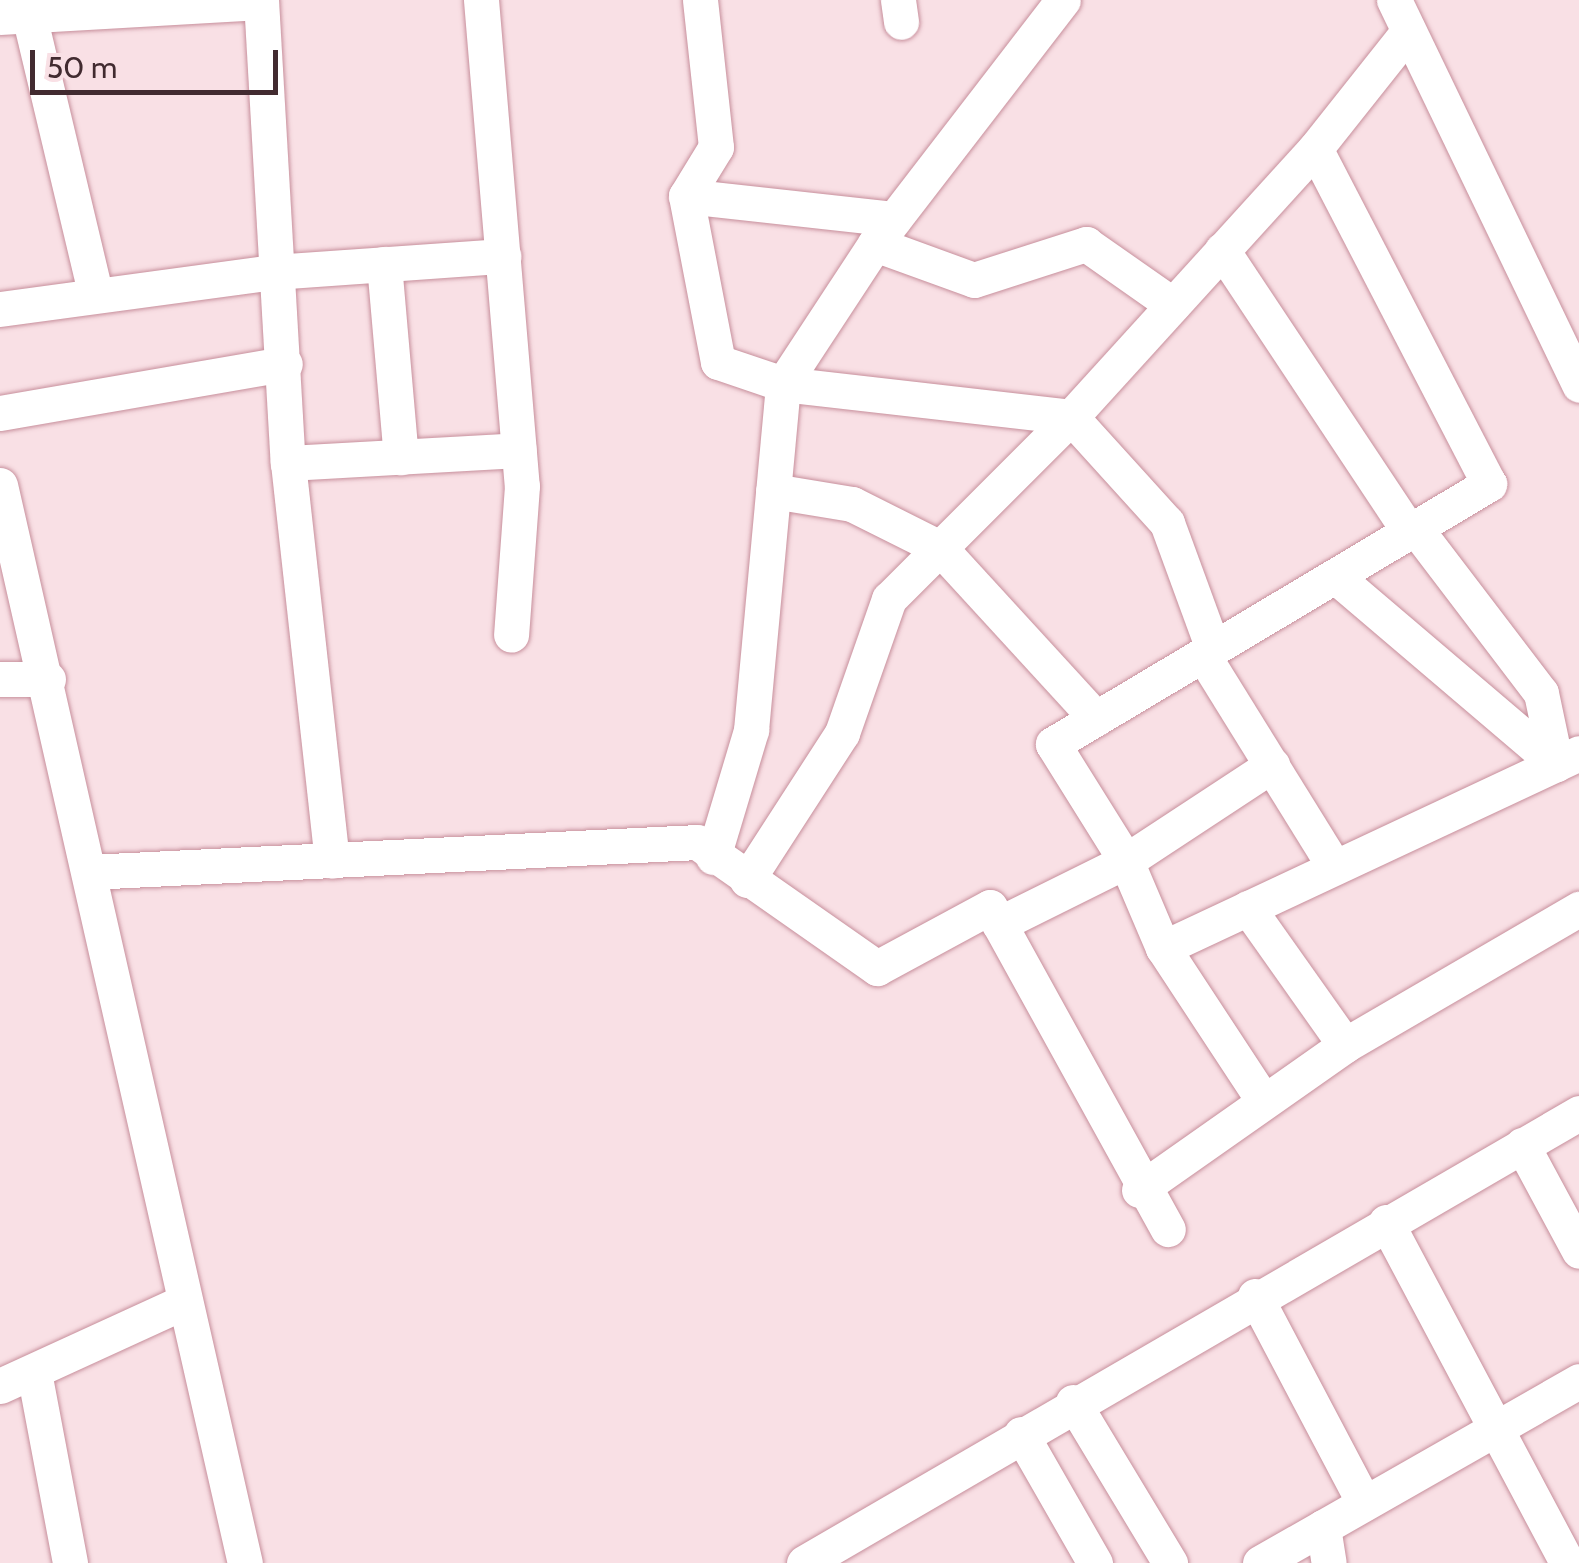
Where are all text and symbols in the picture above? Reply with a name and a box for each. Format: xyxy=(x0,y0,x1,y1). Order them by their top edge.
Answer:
scale bar xyxy=(35,30,282,92)
text: 50 m xyxy=(47,49,117,86)

